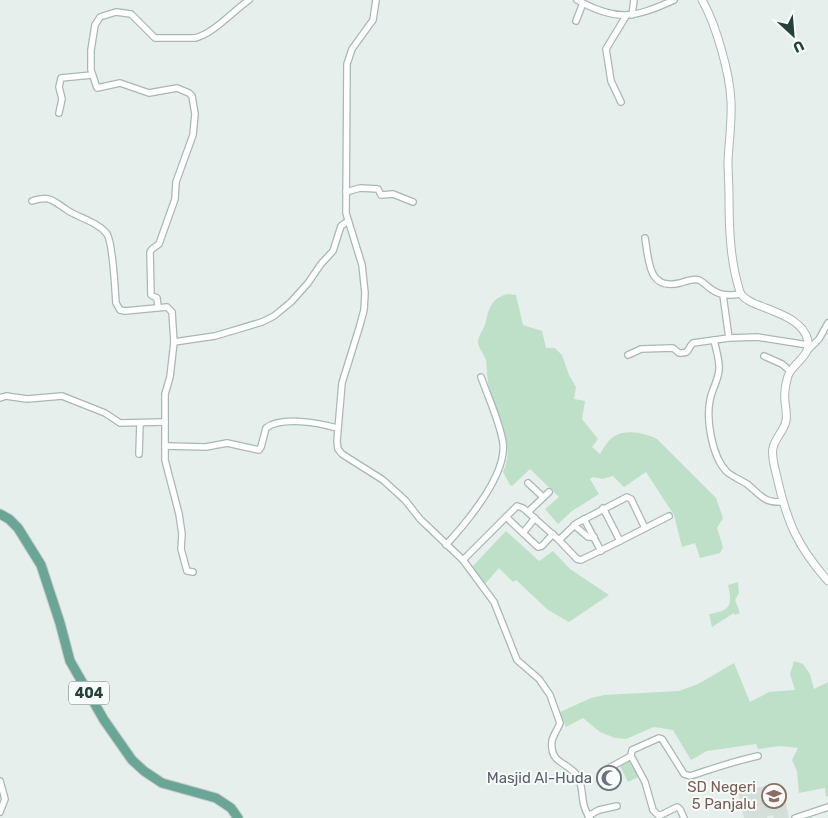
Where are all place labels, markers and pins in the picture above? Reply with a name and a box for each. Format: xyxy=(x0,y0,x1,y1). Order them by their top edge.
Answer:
mosque icon: Masjid Al-Huda xyxy=(596,765,622,791)
place label: Masjid Al-Huda xyxy=(487,769,592,787)
place label: SD Negeri 5 Panjalu xyxy=(687,778,756,813)
school or university icon: SD Negeri 5 Panjalu xyxy=(761,783,787,809)

